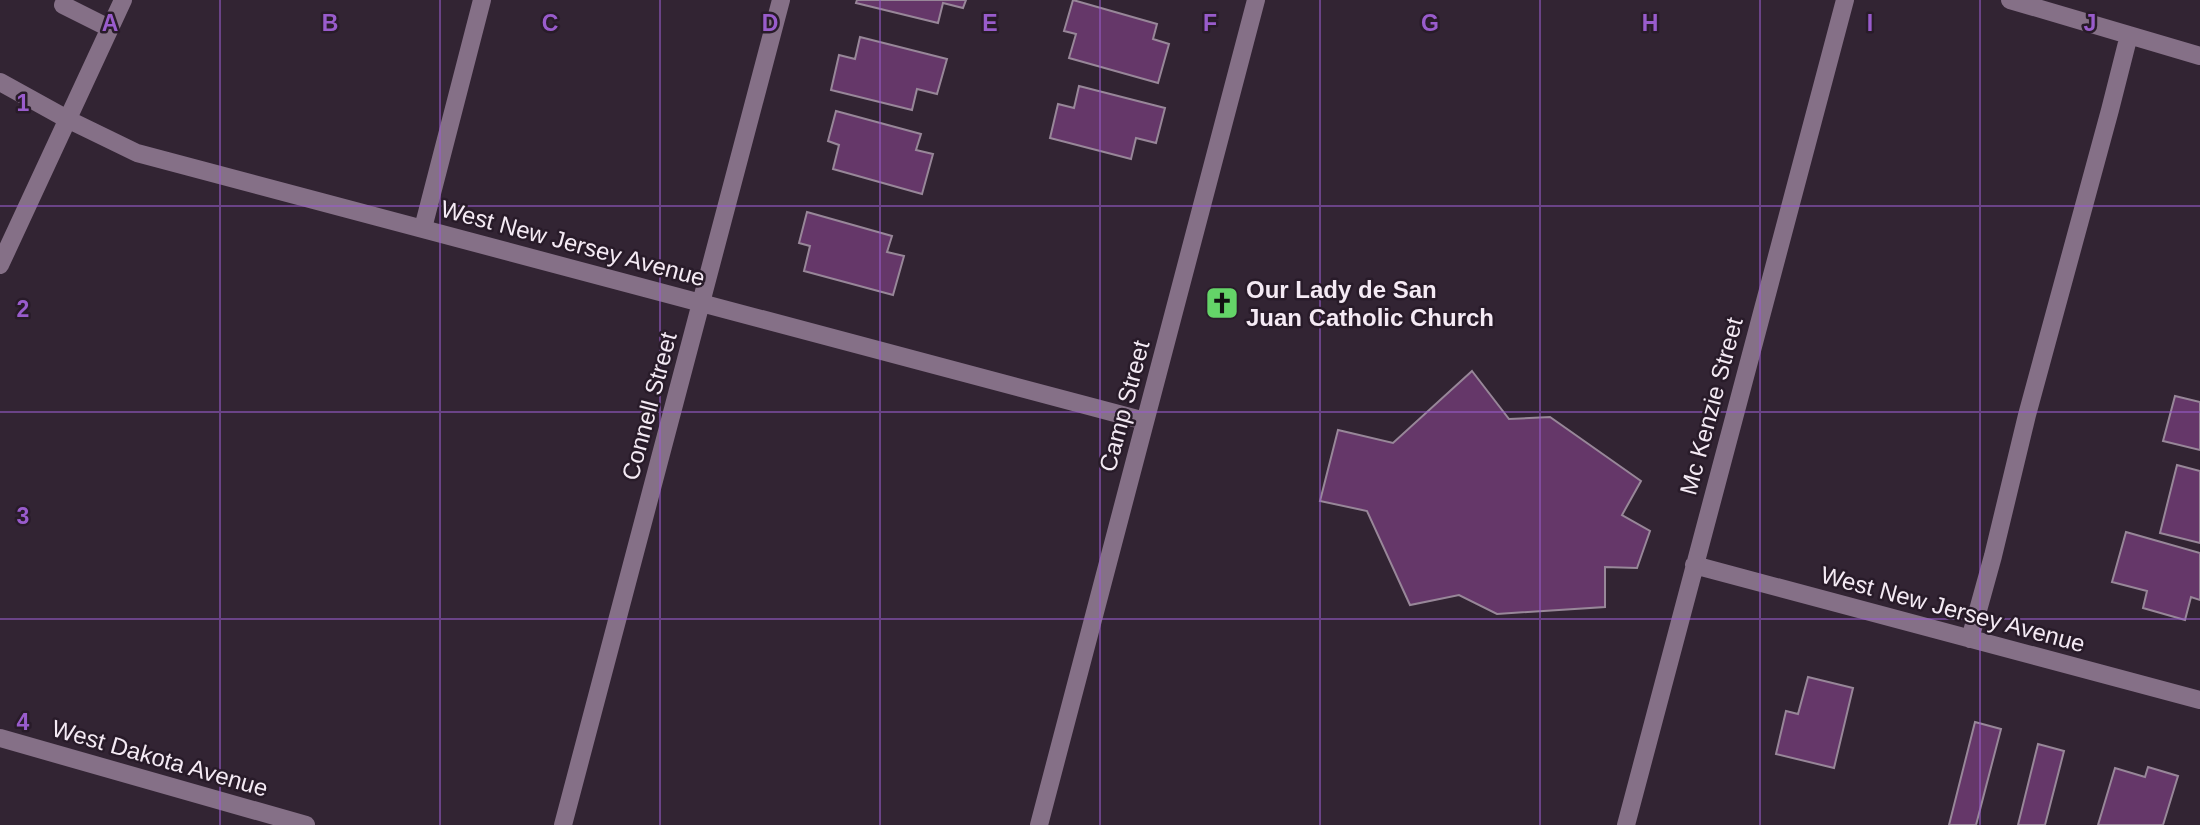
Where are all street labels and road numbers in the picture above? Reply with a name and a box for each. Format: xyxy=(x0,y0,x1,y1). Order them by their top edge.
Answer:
street label: West New Jersey Avenue xyxy=(438,195,708,291)
street label: Mc Kenzie Street xyxy=(1674,314,1748,498)
street label: Connell Street xyxy=(616,329,682,483)
street label: Camp Street xyxy=(1094,337,1155,475)
street label: West New Jersey Avenue xyxy=(1818,561,2088,657)
street label: West Dakota Avenue xyxy=(49,714,271,802)

